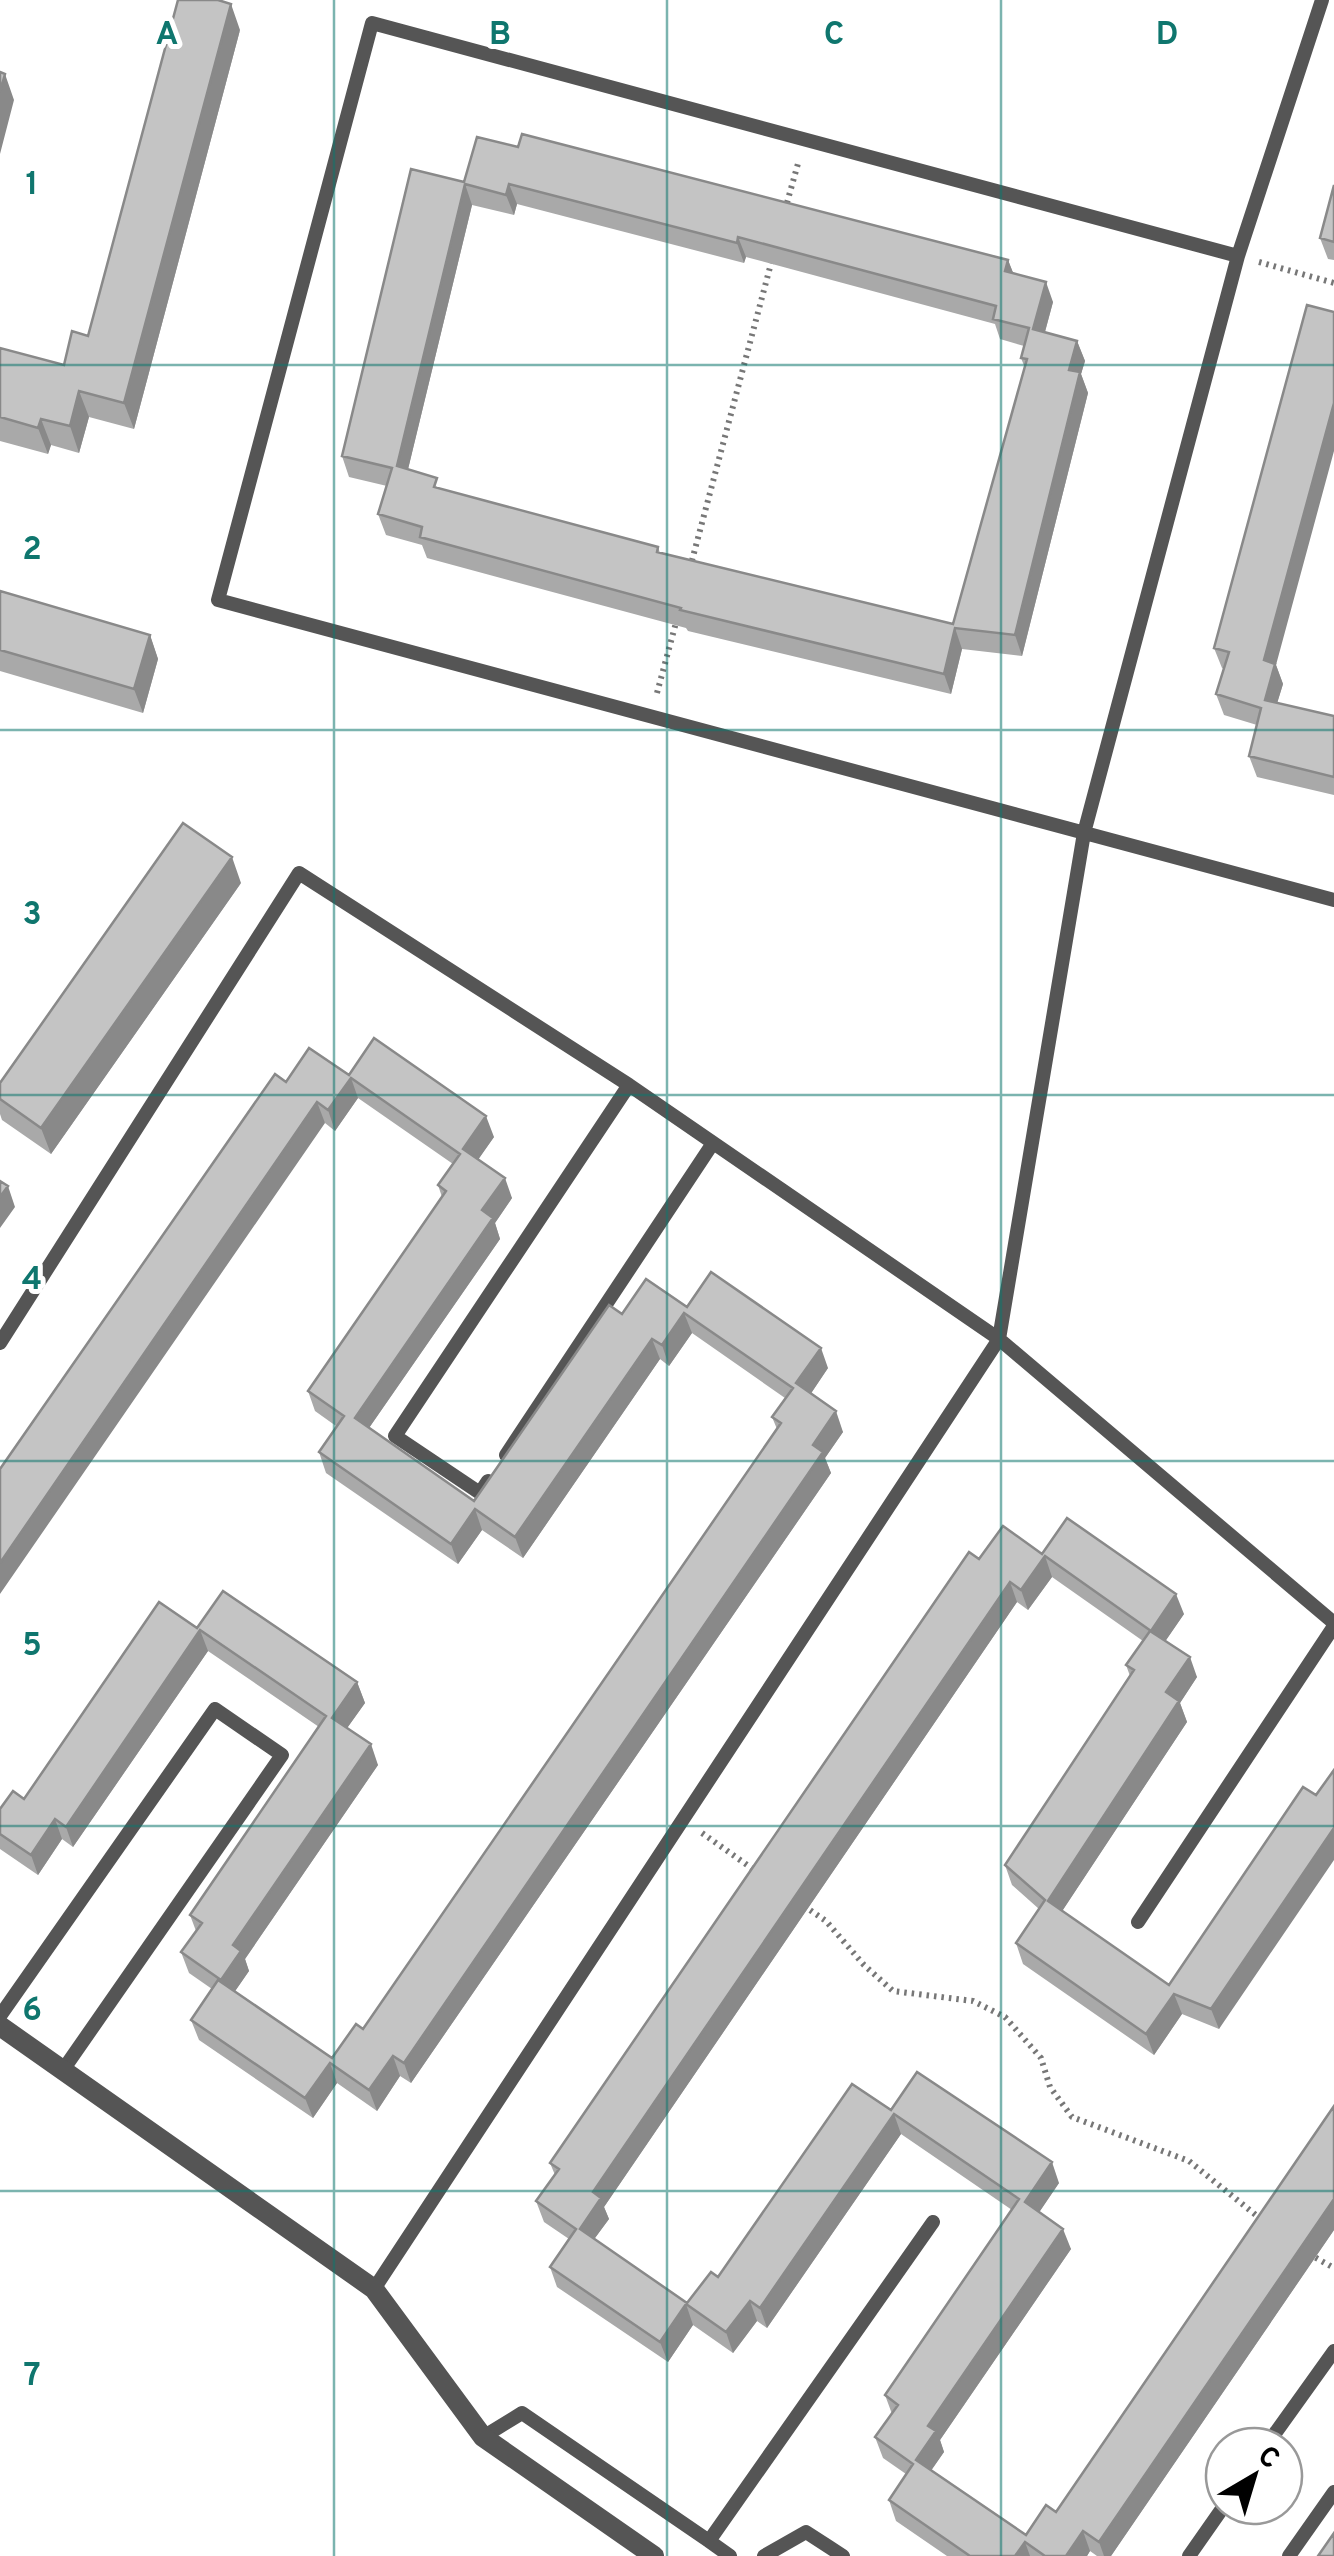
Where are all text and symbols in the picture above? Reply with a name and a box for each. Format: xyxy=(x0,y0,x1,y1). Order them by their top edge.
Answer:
text: A xyxy=(156,16,178,56)
text: B xyxy=(489,16,511,56)
text: C xyxy=(824,16,844,56)
text: D xyxy=(1156,16,1178,56)
text: 1 xyxy=(26,166,38,206)
text: 2 xyxy=(22,531,42,571)
text: 3 xyxy=(22,896,42,936)
text: 4 xyxy=(22,1261,42,1301)
text: 5 xyxy=(22,1627,42,1667)
text: 6 xyxy=(22,1992,42,2032)
text: 7 xyxy=(23,2357,41,2397)
north arrow xyxy=(1204,2426,1304,2526)
text: С xyxy=(1249,2439,1286,2478)

